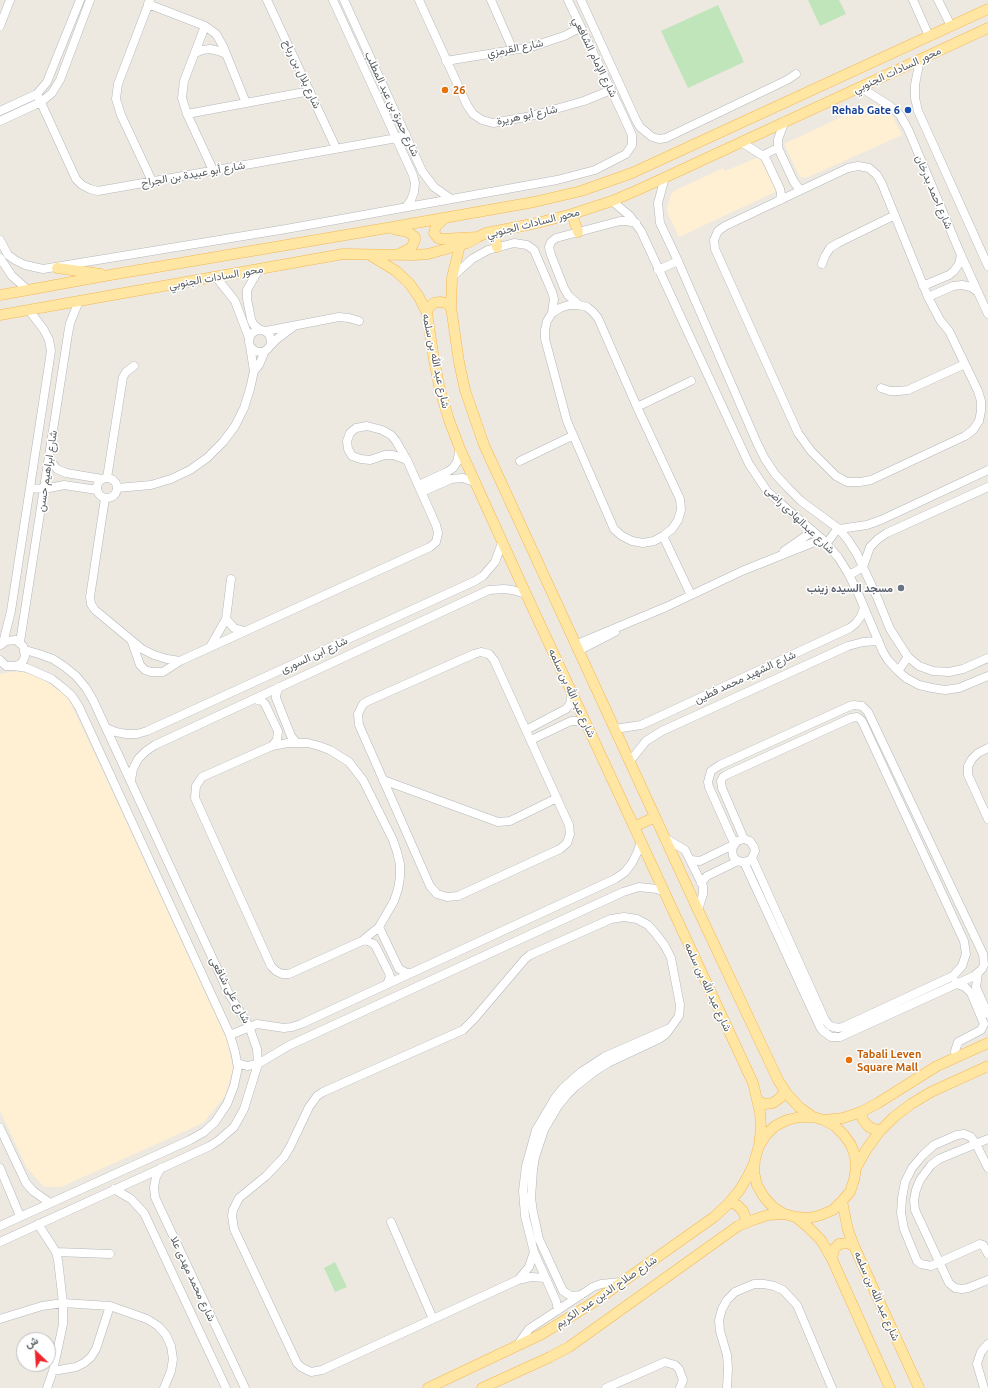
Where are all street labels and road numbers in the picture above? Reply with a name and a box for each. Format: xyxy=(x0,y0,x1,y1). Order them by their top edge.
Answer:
street label: شارع الإمام الشافعي xyxy=(570,15,620,99)
street label: شارع القرمزي xyxy=(486,36,544,60)
street label: شارع بلال بن رباح xyxy=(280,37,324,111)
street label: محور السادات الجنوبي xyxy=(851,44,943,96)
street label: شارع حمزة بن عبد المطلب xyxy=(362,49,422,159)
street label: شارع أبو هريرة xyxy=(495,102,559,128)
street label: شارع احمد بدرخان xyxy=(913,153,955,231)
street label: شارع أبو عبيدة بن الجراح xyxy=(140,158,246,190)
street label: محور السادات الجنوبي xyxy=(485,205,581,241)
street label: محور السادات الجنوبي xyxy=(168,262,264,292)
street label: شارع عبد الله بن سلمه xyxy=(419,312,453,410)
street label: شارع ابراهيم حسن xyxy=(34,429,60,513)
street label: شارع عبدالهادى راضى xyxy=(762,483,838,557)
street label: شارع ابن السورى xyxy=(278,634,350,676)
street label: شارع عبد الله بن سلمه xyxy=(546,646,598,740)
street label: شارع الشهيد محمد فطين xyxy=(692,648,798,706)
street label: شارع عبد الله بن سلمه xyxy=(682,940,734,1034)
street label: شارع على شافعى xyxy=(207,954,253,1026)
street label: شارع محمد مهدى علا xyxy=(167,1234,219,1324)
street label: شارع عبد الله بن سلمه xyxy=(851,1249,903,1343)
street label: شارع صلاح الدين عبد الكريم xyxy=(553,1253,659,1331)

